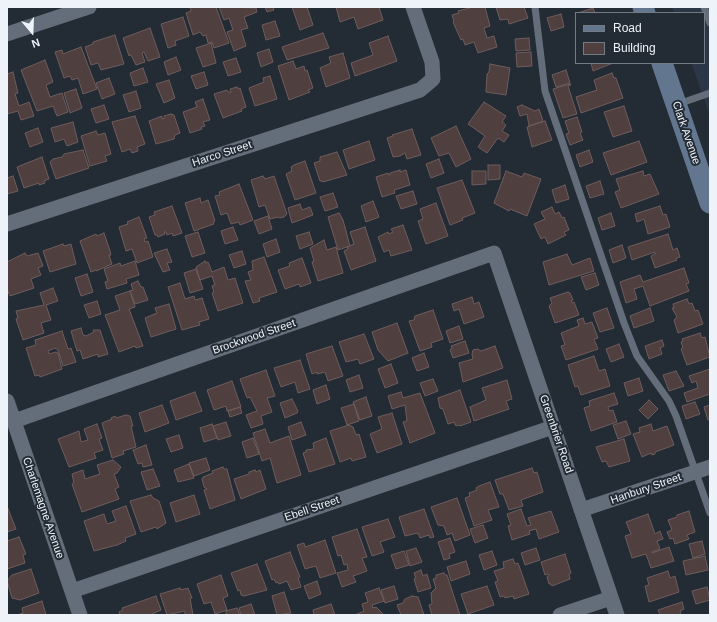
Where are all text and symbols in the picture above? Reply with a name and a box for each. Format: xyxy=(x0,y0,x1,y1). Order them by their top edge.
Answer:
north arrow xyxy=(12,12,52,52)
legend xyxy=(575,12,705,64)
text: Road xyxy=(613,21,642,35)
text: N xyxy=(30,36,42,50)
text: Building xyxy=(613,41,656,55)
street label: Clark Avenue xyxy=(669,100,703,166)
street label: Harco Street xyxy=(191,138,253,170)
street label: Brockwood Street xyxy=(211,317,297,357)
street label: Greenbrier Road xyxy=(536,393,576,475)
street label: Charlemagne Avenue xyxy=(19,456,67,560)
street label: Hanbury Street xyxy=(609,471,683,507)
street label: Ebell Street xyxy=(283,494,341,524)

